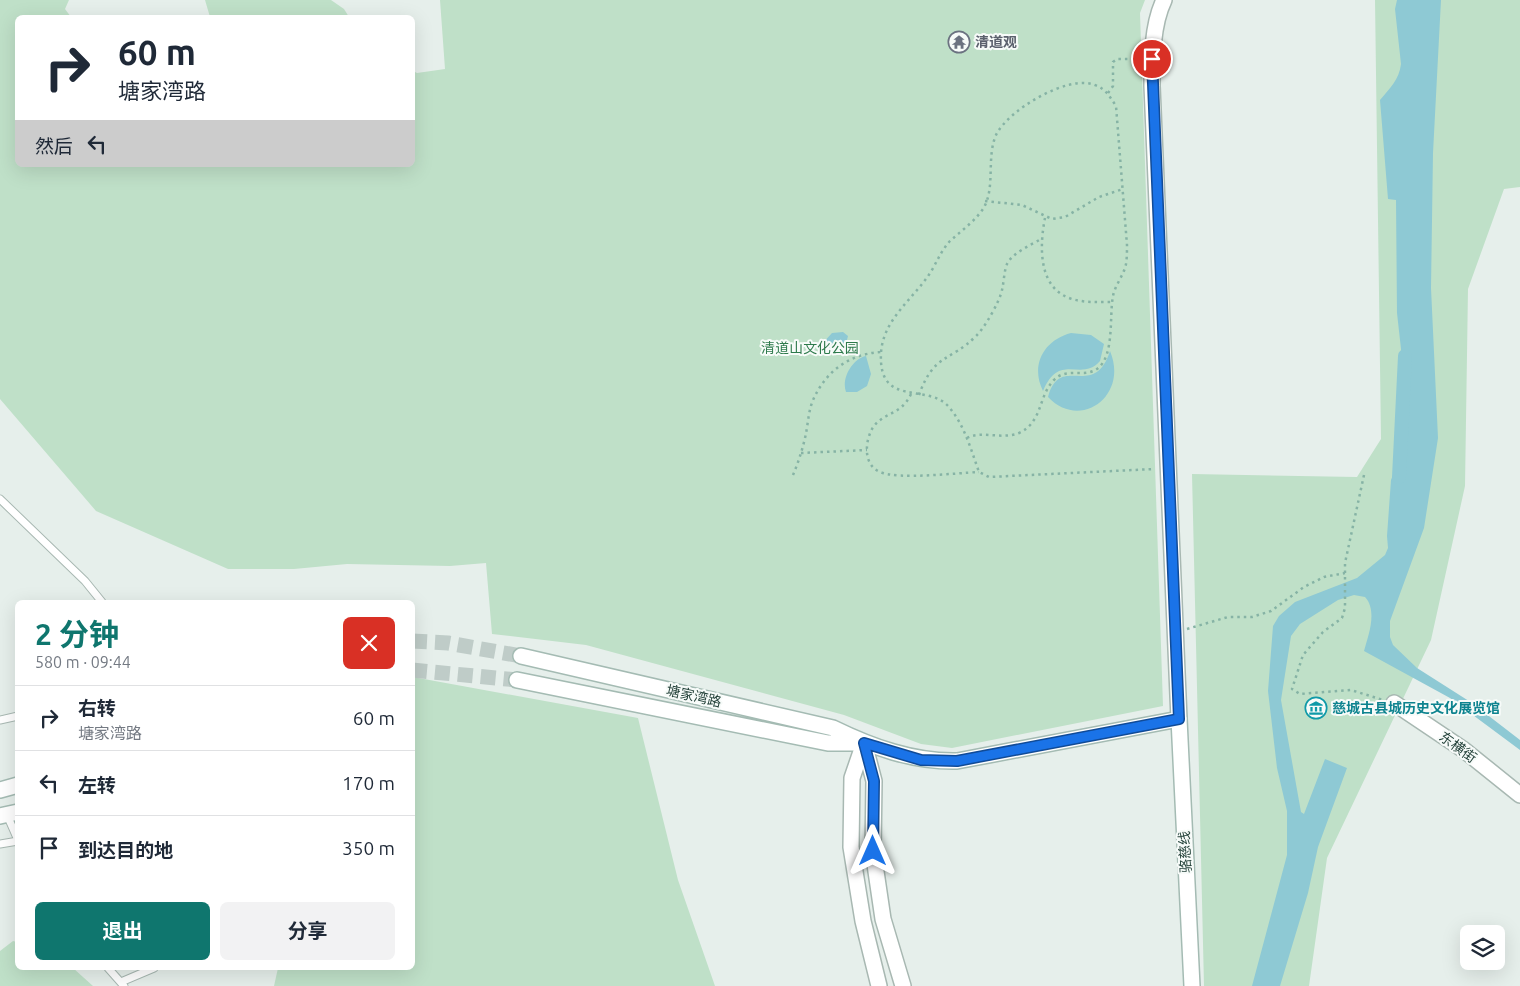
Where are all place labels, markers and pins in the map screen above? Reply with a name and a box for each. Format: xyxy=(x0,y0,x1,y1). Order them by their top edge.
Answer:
temple icon: 清道观 xyxy=(947,30,971,54)
place label: 清道观 xyxy=(975,34,1017,50)
pin xyxy=(1131,38,1173,80)
museum icon: 慈城古县城历史文化展览馆 xyxy=(1304,696,1328,720)
place label: 慈城古县城历史文化展览馆 xyxy=(1332,700,1500,716)

